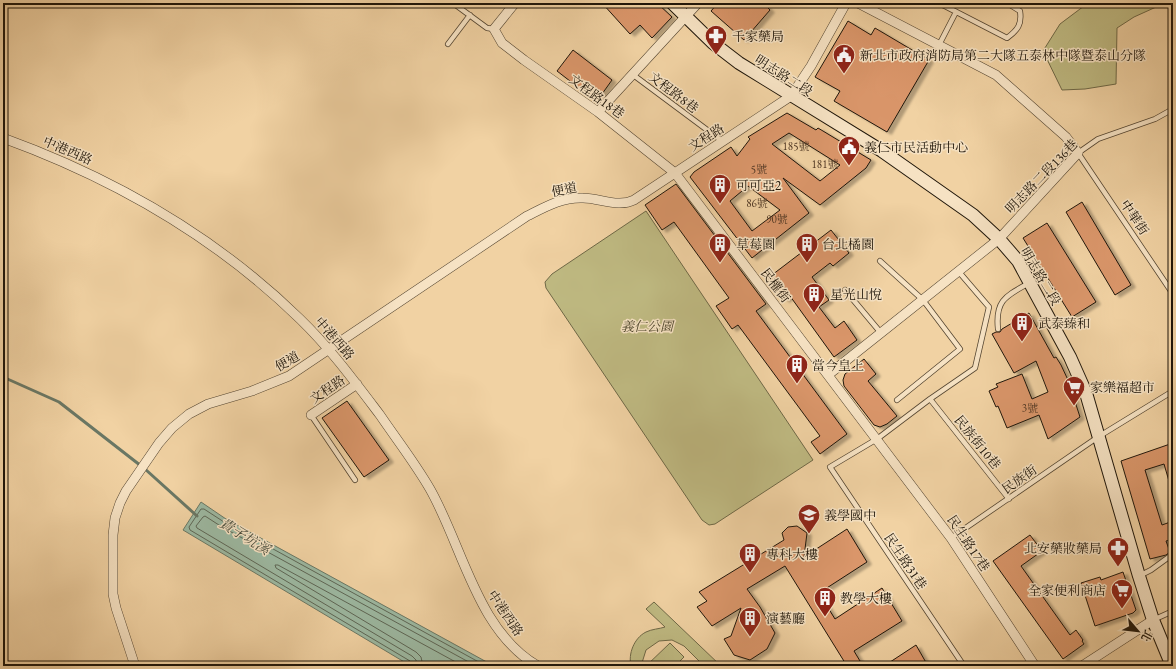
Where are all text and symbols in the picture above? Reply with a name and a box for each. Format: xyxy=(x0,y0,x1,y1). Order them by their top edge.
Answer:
pharmacy icon: 千家藥局 xyxy=(703,23,729,56)
place label: 千家藥局 xyxy=(732,28,784,45)
public building icon: 新北市政府消防局第二大隊五泰林中隊暨泰山分隊 xyxy=(831,42,857,75)
place label: 新北市政府消防局第二大隊五泰林中隊暨泰山分隊 xyxy=(860,47,1146,64)
street label: 明志路二段 xyxy=(752,51,816,100)
street label: 文程路8巷 xyxy=(645,68,702,117)
street label: 文程路18巷 xyxy=(566,71,628,122)
street label: 文程路 xyxy=(685,120,727,155)
street label: 中港西路 xyxy=(41,132,95,168)
public building icon: 義仁市民活動中心 xyxy=(836,134,862,167)
street label: 明志路二段136巷 xyxy=(1002,136,1081,217)
house number: 185號 xyxy=(783,139,809,153)
place label: 義仁市民活動中心 xyxy=(864,139,968,156)
house number: 181號 xyxy=(812,157,838,171)
house number: 5號 xyxy=(751,162,767,176)
building icon: 可可亞2 xyxy=(707,172,733,205)
place label: 可可亞2 xyxy=(736,177,782,194)
street label: 便道 xyxy=(550,179,578,200)
house number: 86號 xyxy=(746,196,768,210)
street label: 中華街 xyxy=(1117,196,1153,238)
house number: 90號 xyxy=(766,212,788,226)
building icon: 草莓園 xyxy=(707,231,733,264)
building icon: 台北橘園 xyxy=(794,231,820,264)
place label: 草莓園 xyxy=(736,236,775,253)
place label: 台北橘園 xyxy=(822,236,874,253)
street label: 明志路二段 xyxy=(1017,244,1065,308)
street label: 民權街 xyxy=(757,265,794,306)
building icon: 星光山悅 xyxy=(801,281,827,314)
place label: 星光山悅 xyxy=(830,286,882,303)
building icon: 武泰臻和 xyxy=(1009,310,1035,343)
street label: 中港西路 xyxy=(311,313,358,364)
place label: 武泰臻和 xyxy=(1038,315,1090,332)
park label: 義仁公園 xyxy=(621,318,675,335)
street label: 便道 xyxy=(272,348,303,375)
building icon: 當今皇上 xyxy=(784,352,810,385)
place label: 當今皇上 xyxy=(812,357,864,374)
street label: 文程路 xyxy=(306,371,348,407)
supermarket icon: 家樂福超市 xyxy=(1061,374,1087,407)
place label: 家樂福超市 xyxy=(1090,379,1155,396)
house number: 3號 xyxy=(1022,401,1038,415)
street label: 民族街10巷 xyxy=(951,412,1005,473)
street label: 民族街 xyxy=(998,461,1040,498)
school or university icon: 義學國中 xyxy=(796,502,822,535)
place label: 義學國中 xyxy=(824,507,876,524)
street label: 民生路17巷 xyxy=(944,512,994,575)
water label: 貴子坑溪 xyxy=(216,514,275,560)
street label: 民生路31巷 xyxy=(881,530,931,593)
pharmacy icon: 北安藥妝藥局 xyxy=(1105,535,1131,568)
place label: 北安藥妝藥局 xyxy=(1024,540,1102,557)
building icon: 專科大樓 xyxy=(737,541,763,574)
place label: 專科大樓 xyxy=(766,546,818,563)
supermarket icon: 全家便利商店 xyxy=(1109,577,1135,610)
place label: 全家便利商店 xyxy=(1028,582,1106,599)
building icon: 教學大樓 xyxy=(812,585,838,618)
street label: 中港西路 xyxy=(484,587,527,640)
place label: 教學大樓 xyxy=(840,590,892,607)
building icon: 演藝廳 xyxy=(737,605,763,638)
place label: 演藝廳 xyxy=(766,610,805,627)
north arrow xyxy=(1118,611,1158,651)
text: 北 xyxy=(1138,628,1156,644)

